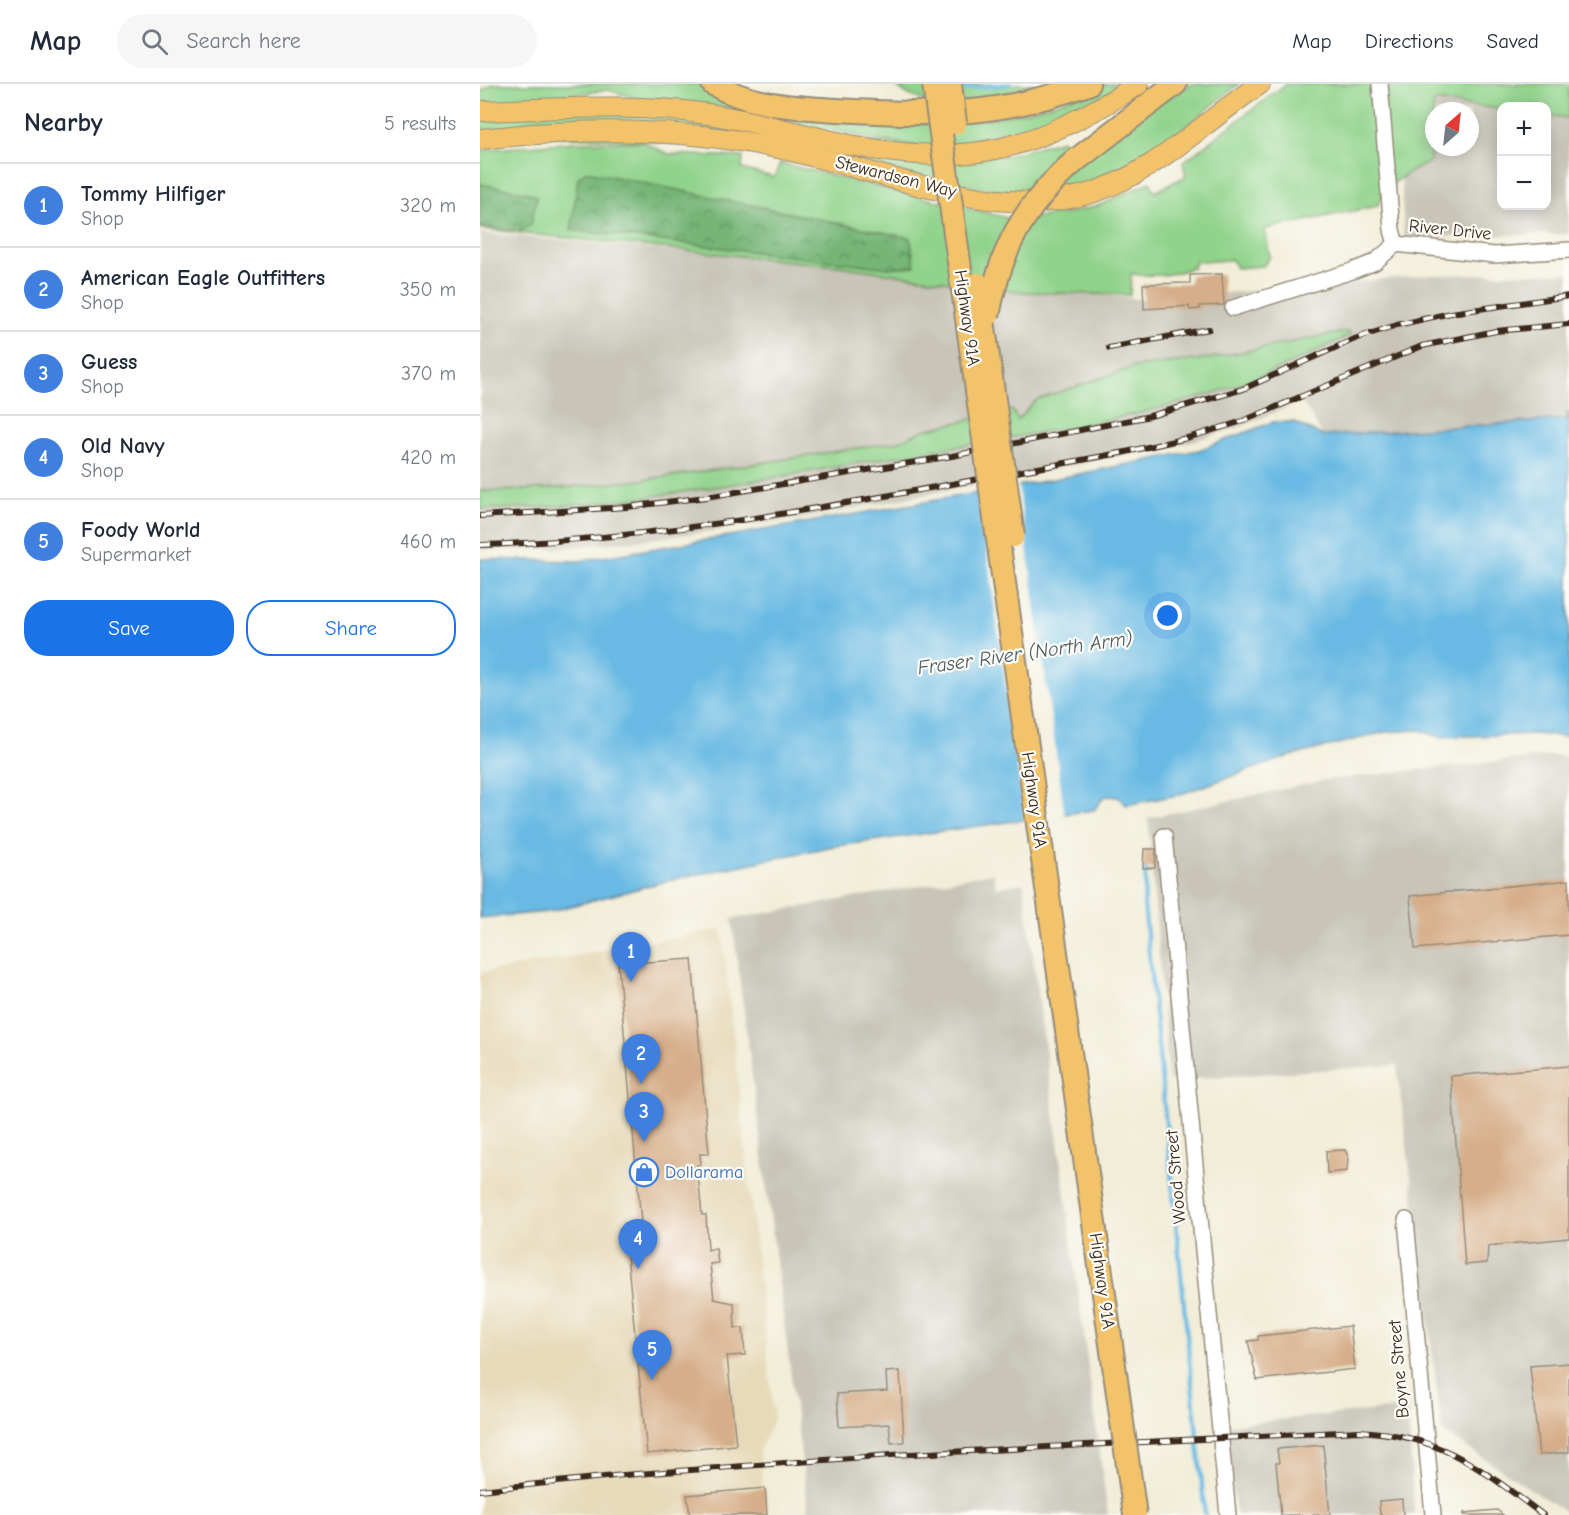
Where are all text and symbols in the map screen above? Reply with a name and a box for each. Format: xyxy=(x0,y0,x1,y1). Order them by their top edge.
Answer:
search box xyxy=(117,14,537,68)
text: Map xyxy=(30,25,81,57)
icon: search xyxy=(138,25,171,58)
text: Search here xyxy=(186,28,301,54)
text: Map xyxy=(1292,29,1332,53)
text: Directions xyxy=(1365,29,1454,53)
text: Saved xyxy=(1487,29,1539,53)
north arrow xyxy=(1425,102,1479,156)
map controls xyxy=(1497,102,1551,210)
button: + xyxy=(1497,102,1551,156)
text: Nearby xyxy=(24,108,103,138)
text: 5 results xyxy=(384,112,456,135)
street label: Stewardson Way xyxy=(833,152,960,202)
button: − xyxy=(1497,156,1551,210)
text: Tommy Hilfiger xyxy=(81,181,225,207)
text: 1 xyxy=(40,194,47,217)
text: 320 m xyxy=(400,194,456,217)
text: Shop xyxy=(81,207,124,230)
street label: River Drive xyxy=(1408,215,1492,245)
text: American Eagle Outfitters xyxy=(81,265,325,291)
street label: Highway 91A xyxy=(950,268,984,368)
text: 2 xyxy=(39,278,48,301)
text: 350 m xyxy=(400,278,456,301)
text: Shop xyxy=(81,291,124,314)
text: Guess xyxy=(81,349,137,375)
text: 3 xyxy=(39,362,48,385)
text: 370 m xyxy=(401,362,456,385)
text: Shop xyxy=(81,375,124,398)
text: Old Navy xyxy=(81,433,165,459)
text: 4 xyxy=(39,446,48,469)
text: 420 m xyxy=(400,446,456,469)
text: Shop xyxy=(81,459,124,482)
text: Foody World xyxy=(81,517,201,543)
text: 5 xyxy=(38,530,49,553)
text: 460 m xyxy=(400,530,456,553)
text: Supermarket xyxy=(81,543,191,566)
button: Save xyxy=(24,600,234,656)
button: Share xyxy=(246,600,456,656)
your location xyxy=(1153,601,1182,630)
water label: Fraser River (North Arm) xyxy=(916,626,1134,679)
street label: Highway 91A xyxy=(1017,750,1051,850)
pin: 1 xyxy=(612,932,650,982)
pin: 2 xyxy=(622,1034,660,1084)
pin: 3 xyxy=(624,1092,664,1142)
street label: Wood Street xyxy=(1161,1128,1191,1225)
shop icon: Dollarama xyxy=(628,1156,660,1188)
place label: Dollarama xyxy=(665,1162,743,1183)
pin: 4 xyxy=(618,1220,658,1269)
street label: Highway 91A xyxy=(1085,1231,1119,1331)
street label: Boyne Street xyxy=(1384,1318,1414,1419)
pin: 5 xyxy=(632,1330,672,1380)

